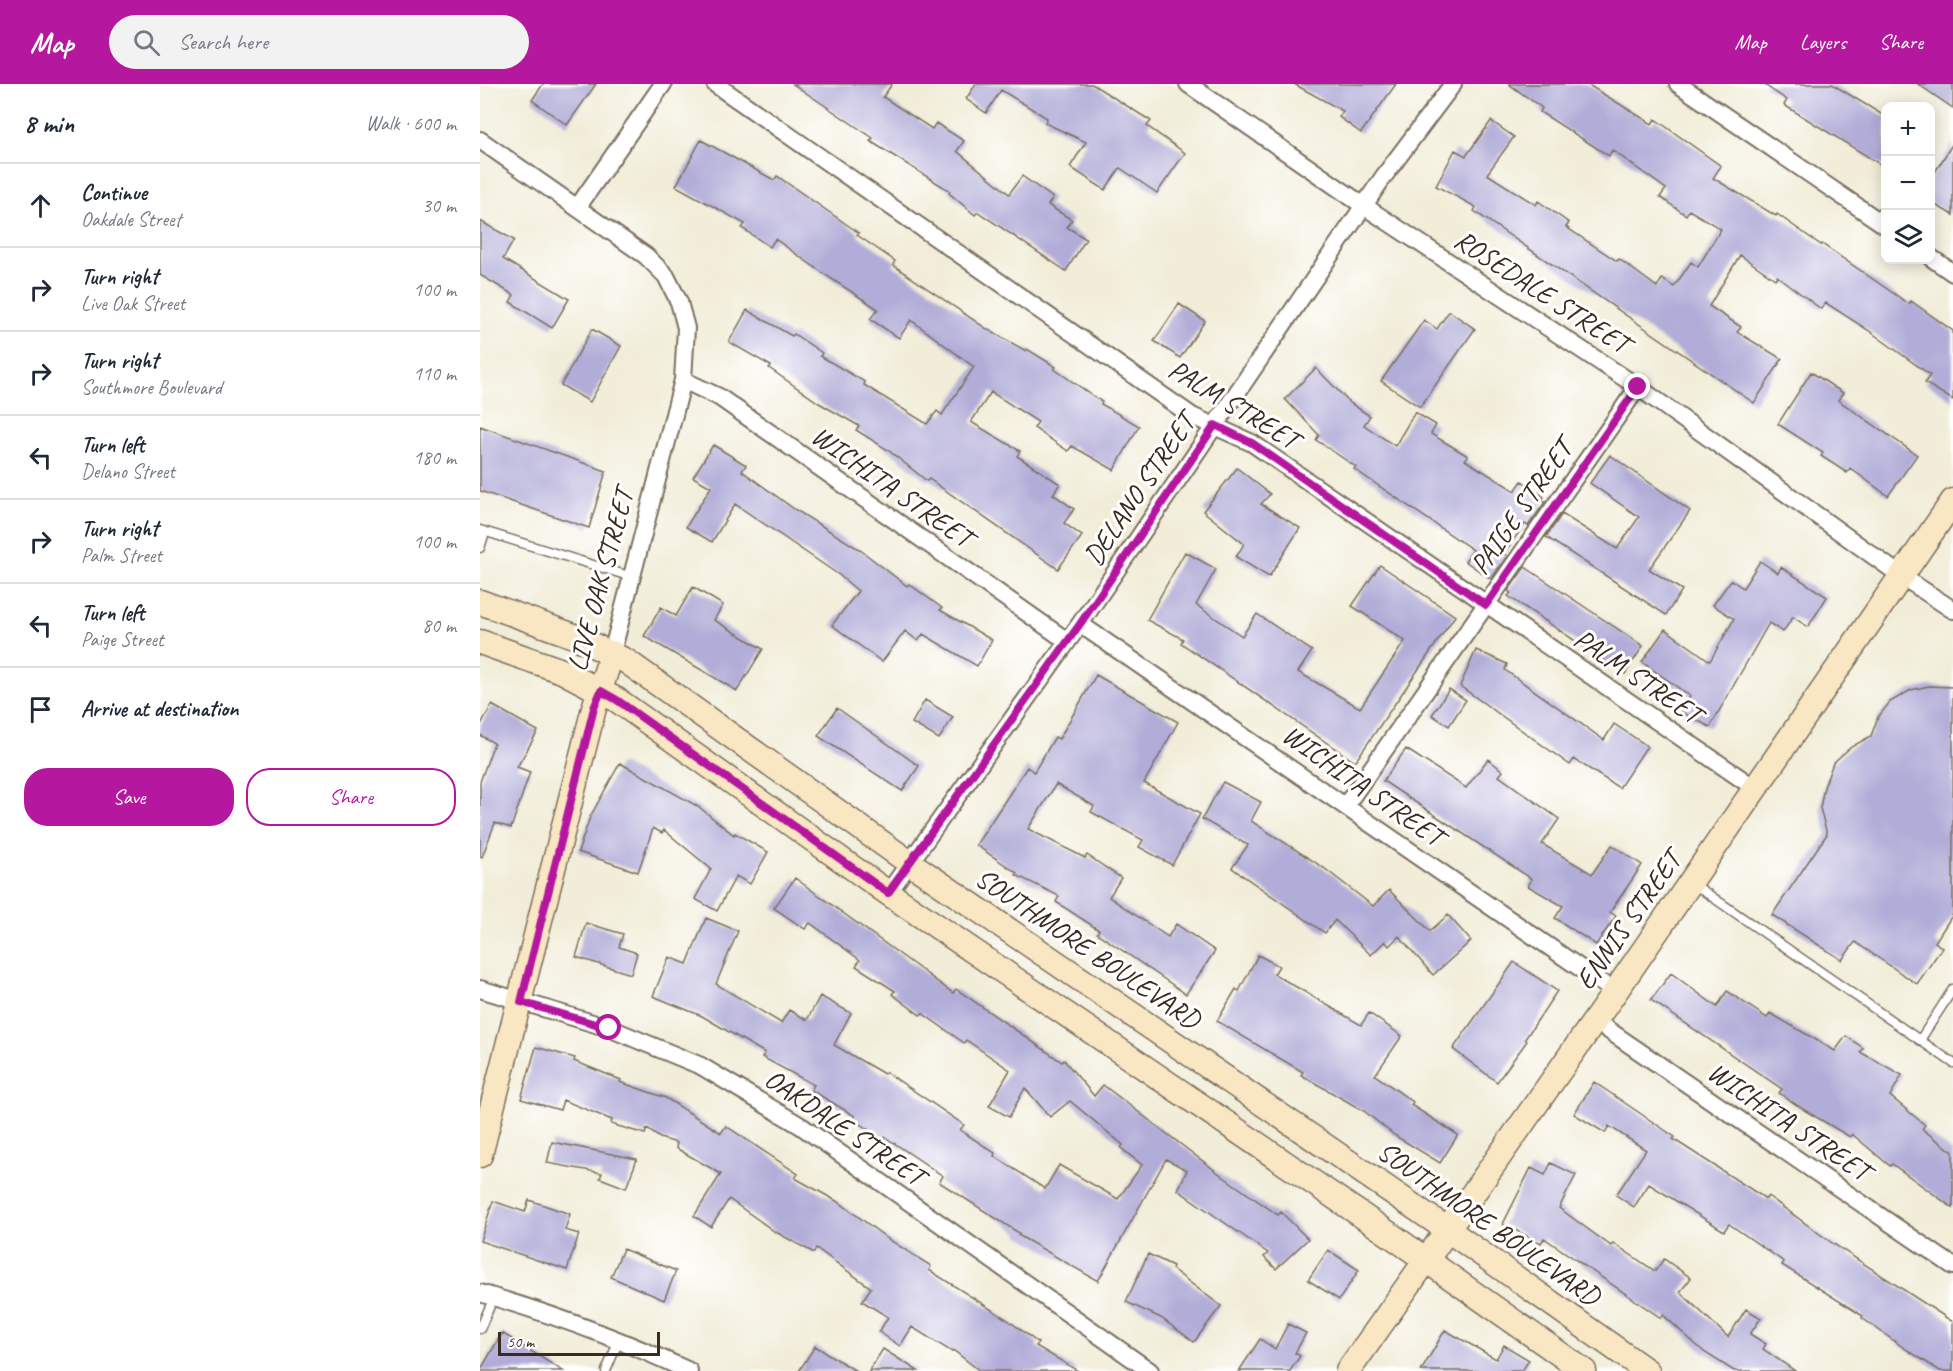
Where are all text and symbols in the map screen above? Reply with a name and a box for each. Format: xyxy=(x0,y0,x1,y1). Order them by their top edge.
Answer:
search box xyxy=(109,15,529,69)
text: Map xyxy=(30,25,73,60)
icon: search xyxy=(130,26,163,59)
text: Search here xyxy=(178,28,268,56)
text: Map xyxy=(1734,29,1767,55)
text: Layers xyxy=(1800,29,1846,55)
text: Share xyxy=(1879,29,1923,55)
map controls xyxy=(1881,102,1935,264)
button: + xyxy=(1881,102,1935,156)
text: 8 min xyxy=(24,107,74,140)
text: Walk · 600 m xyxy=(366,111,456,136)
button: − xyxy=(1881,156,1935,210)
text: Continue xyxy=(81,179,147,207)
icon: ahead xyxy=(24,189,57,222)
text: 30 m xyxy=(422,193,456,218)
text: Oakdale Street xyxy=(81,207,181,232)
button: layers xyxy=(1881,210,1935,264)
street label: ROSEDALE STREET xyxy=(1448,222,1642,364)
text: Turn right xyxy=(81,263,158,291)
icon: right xyxy=(24,273,57,306)
text: 100 m xyxy=(413,277,456,302)
text: Live Oak Street xyxy=(81,291,185,316)
text: Turn right xyxy=(81,347,158,375)
street label: PALM STREET xyxy=(1162,351,1311,460)
icon: right xyxy=(24,357,57,390)
text: 110 m xyxy=(413,361,456,386)
route end xyxy=(1624,373,1650,399)
text: Southmore Boulevard xyxy=(81,375,222,400)
street label: DELANO STREET xyxy=(1076,401,1206,571)
street label: WICHITA STREET xyxy=(805,418,985,558)
street label: PAIGE STREET xyxy=(1462,427,1584,581)
text: Turn left xyxy=(81,431,145,459)
icon: left xyxy=(24,441,57,474)
text: 180 m xyxy=(413,445,456,470)
text: Delano Street xyxy=(81,459,175,484)
street label: LIVE OAK STREET xyxy=(559,479,643,675)
text: Turn right xyxy=(81,515,158,543)
icon: right xyxy=(24,525,57,558)
text: 100 m xyxy=(413,529,456,554)
text: Palm Street xyxy=(81,543,162,568)
text: Turn left xyxy=(81,599,145,627)
icon: left xyxy=(24,609,57,642)
text: 80 m xyxy=(422,613,456,638)
street label: PALM STREET xyxy=(1568,621,1713,735)
text: Paige Street xyxy=(81,627,164,652)
icon: arrive xyxy=(24,693,57,726)
text: Arrive at destination xyxy=(81,695,238,723)
street label: WICHITA STREET xyxy=(1276,717,1456,857)
button: Save xyxy=(24,768,234,826)
button: Share xyxy=(246,768,456,826)
street label: ENNIS STREET xyxy=(1567,839,1692,996)
street label: SOUTHMORE BOULEVARD xyxy=(969,860,1209,1038)
route start xyxy=(595,1014,621,1040)
street label: WICHITA STREET xyxy=(1701,1054,1883,1192)
street label: OAKDALE STREET xyxy=(758,1061,937,1197)
street label: SOUTHMORE BOULEVARD xyxy=(1371,1133,1609,1315)
scale bar xyxy=(498,1329,660,1356)
text: 50 m xyxy=(507,1332,534,1352)

